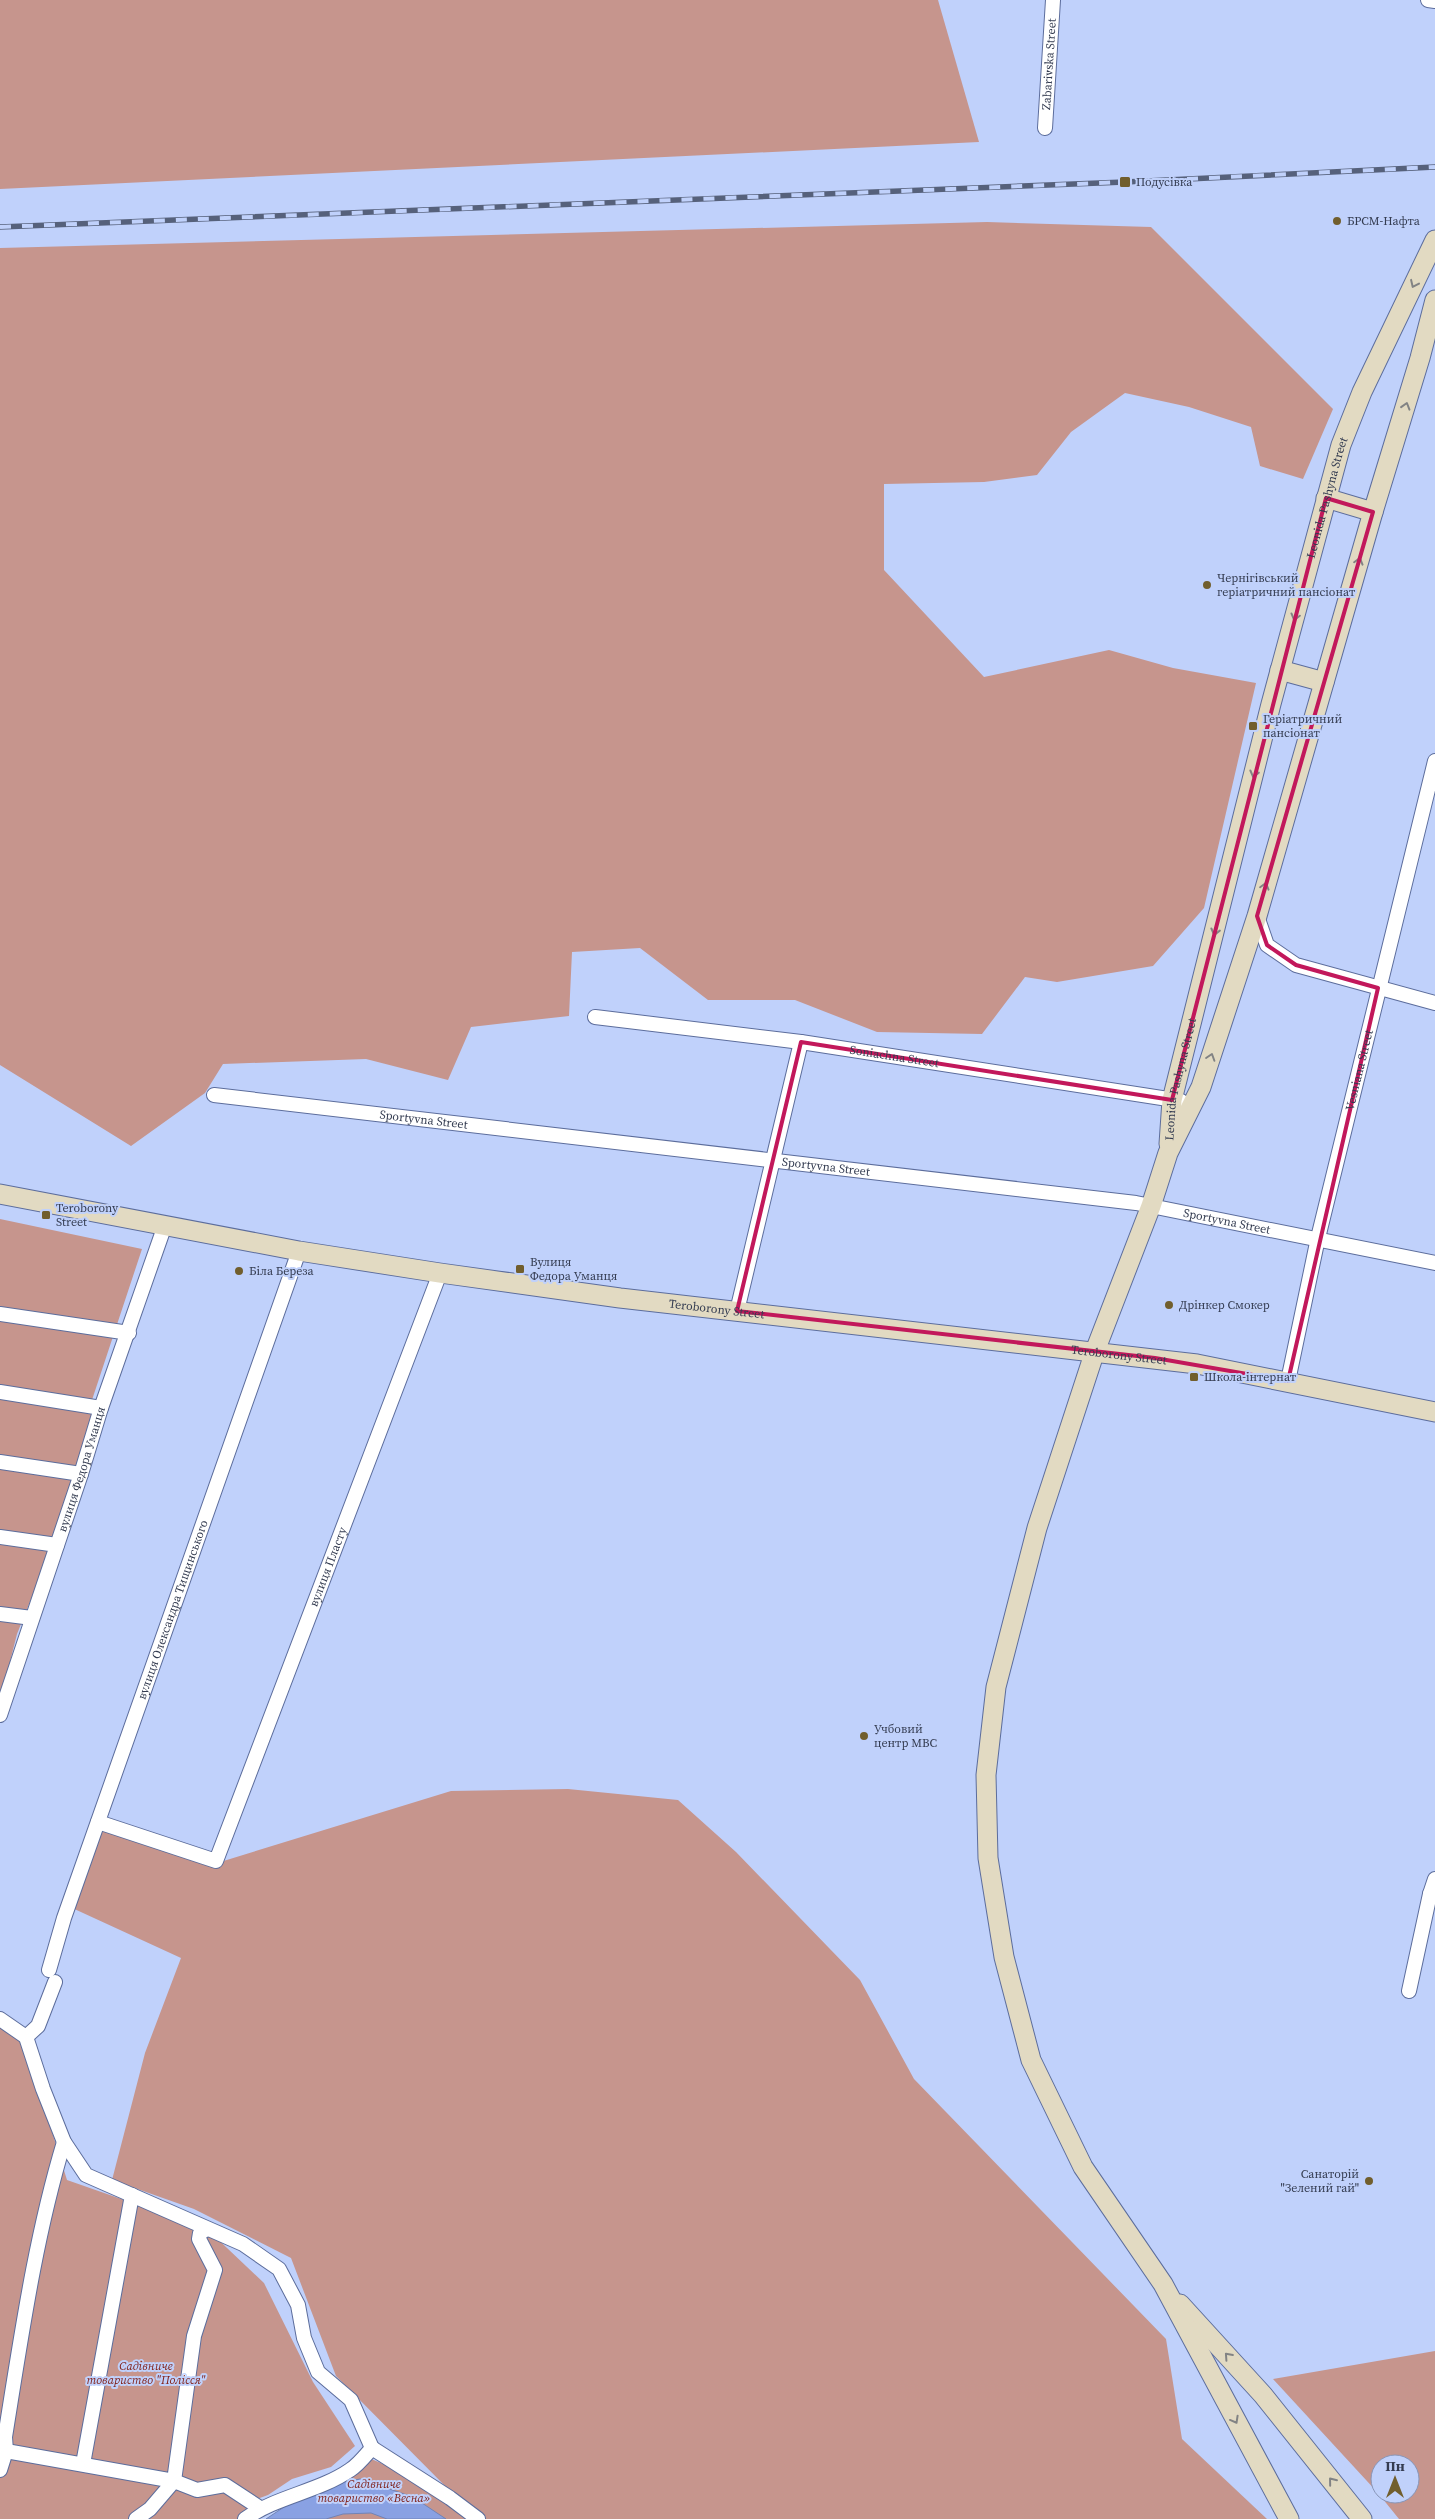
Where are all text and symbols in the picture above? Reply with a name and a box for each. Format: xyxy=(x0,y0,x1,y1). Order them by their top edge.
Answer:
street label: Zabarivska Street xyxy=(1038,18,1060,110)
place label: Подусівка xyxy=(1136,174,1193,190)
marker: Подусівка xyxy=(1118,175,1132,189)
place label: БРСМ-Нафта xyxy=(1347,213,1421,229)
marker: БРСМ-Нафта xyxy=(1331,215,1343,227)
one-way arrow xyxy=(1410,279,1420,288)
one-way arrow xyxy=(1400,402,1410,410)
street label: Leonida Pashyna Street xyxy=(1303,435,1351,560)
one-way arrow xyxy=(1353,558,1363,566)
place label: Чернігівський геріатричний пансіонат xyxy=(1217,570,1356,600)
marker: Чернігівський геріатричний пансіонат xyxy=(1201,579,1213,591)
one-way arrow xyxy=(1290,612,1300,620)
place label: Геріатричний пансіонат xyxy=(1263,711,1342,741)
marker: Геріатричний пансіонат xyxy=(1247,720,1259,732)
one-way arrow xyxy=(1249,770,1260,779)
one-way arrow xyxy=(1260,882,1270,890)
one-way arrow xyxy=(1210,927,1221,936)
street label: Leonida Pashyna Street xyxy=(1161,1016,1200,1141)
street label: Vesniana Street xyxy=(1342,1028,1377,1112)
street label: Soniachna Street xyxy=(849,1042,940,1071)
one-way arrow xyxy=(1205,1053,1215,1062)
street label: Sportyvna Street xyxy=(379,1106,469,1133)
street label: Sportyvna Street xyxy=(781,1154,871,1180)
place label: Teroborony Street xyxy=(56,1200,119,1230)
street label: Sportyvna Street xyxy=(1182,1205,1272,1238)
marker: Teroborony Street xyxy=(40,1209,52,1221)
place label: Вулиця Федора Уманця xyxy=(530,1254,617,1284)
place label: Біла Береза xyxy=(249,1263,315,1279)
marker: Вулиця Федора Уманця xyxy=(514,1263,526,1275)
marker: Біла Береза xyxy=(233,1265,245,1277)
street label: Teroborony Street xyxy=(668,1296,765,1322)
place label: Дрінкер Смокер xyxy=(1179,1297,1270,1313)
marker: Дрінкер Смокер xyxy=(1163,1299,1175,1311)
street label: Teroborony Street xyxy=(1070,1342,1168,1368)
place label: Школа-інтернат xyxy=(1204,1369,1297,1385)
marker: Школа-інтернат xyxy=(1188,1371,1200,1383)
street label: вулиця Федора Уманця xyxy=(54,1405,109,1534)
street label: вулиця Олександра Тищинського xyxy=(134,1517,212,1702)
street label: вулиця Пласту xyxy=(306,1524,351,1609)
place label: Учбовий центр МВС xyxy=(874,1721,937,1751)
marker: Учбовий центр МВС xyxy=(858,1730,870,1742)
place label: Санаторій "Зелений гай" xyxy=(1280,2166,1359,2196)
marker: Санаторій "Зелений гай" xyxy=(1363,2175,1375,2187)
one-way arrow xyxy=(1225,2353,1234,2362)
park label: Садівниче товариство "Полісся" xyxy=(86,2358,206,2388)
one-way arrow xyxy=(1229,2415,1239,2424)
north arrow xyxy=(1370,2454,1420,2504)
text: Пн xyxy=(1385,2456,1405,2476)
park label: Садівниче товариство «Весна» xyxy=(318,2476,430,2506)
one-way arrow xyxy=(1329,2478,1337,2487)

